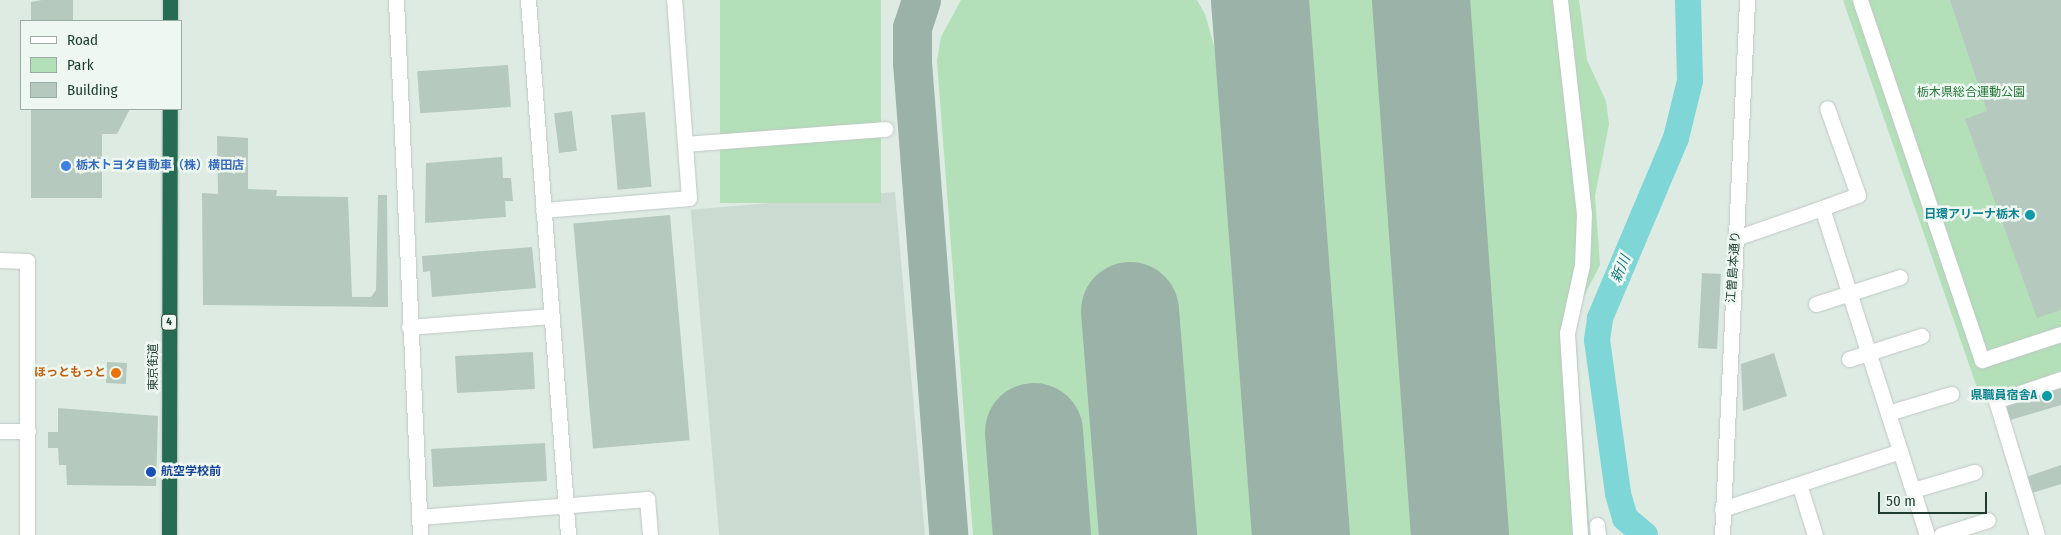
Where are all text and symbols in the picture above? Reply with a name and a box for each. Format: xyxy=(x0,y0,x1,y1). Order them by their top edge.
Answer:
legend xyxy=(20,20,182,110)
text: Road xyxy=(67,31,98,49)
text: Park xyxy=(67,56,94,74)
text: Building xyxy=(67,81,118,99)
park label: 栃木県総合運動公園 xyxy=(1917,86,2025,100)
place label: 栃木トヨタ自動車（株）横田店 xyxy=(76,159,244,173)
marker: 栃木トヨタ自動車（株）横田店 xyxy=(60,160,72,172)
place label: 日環アリーナ栃木 xyxy=(1924,208,2020,222)
marker: 日環アリーナ栃木 xyxy=(2024,209,2036,221)
street label: 江曽島本通り xyxy=(1724,231,1744,303)
water label: 新川 xyxy=(1608,253,1634,285)
road number: 4 xyxy=(160,314,178,331)
street label: 東京街道 xyxy=(147,343,161,391)
place label: ほっともっと xyxy=(34,366,106,380)
marker: ほっともっと xyxy=(110,367,122,379)
place label: 県職員宿舎A xyxy=(1970,389,2037,403)
marker: 県職員宿舎A xyxy=(2041,390,2053,402)
place label: 航空学校前 xyxy=(161,465,221,479)
marker: 航空学校前 xyxy=(145,466,157,478)
scale bar xyxy=(1881,482,1990,514)
text: 50 m xyxy=(1886,492,1916,510)

